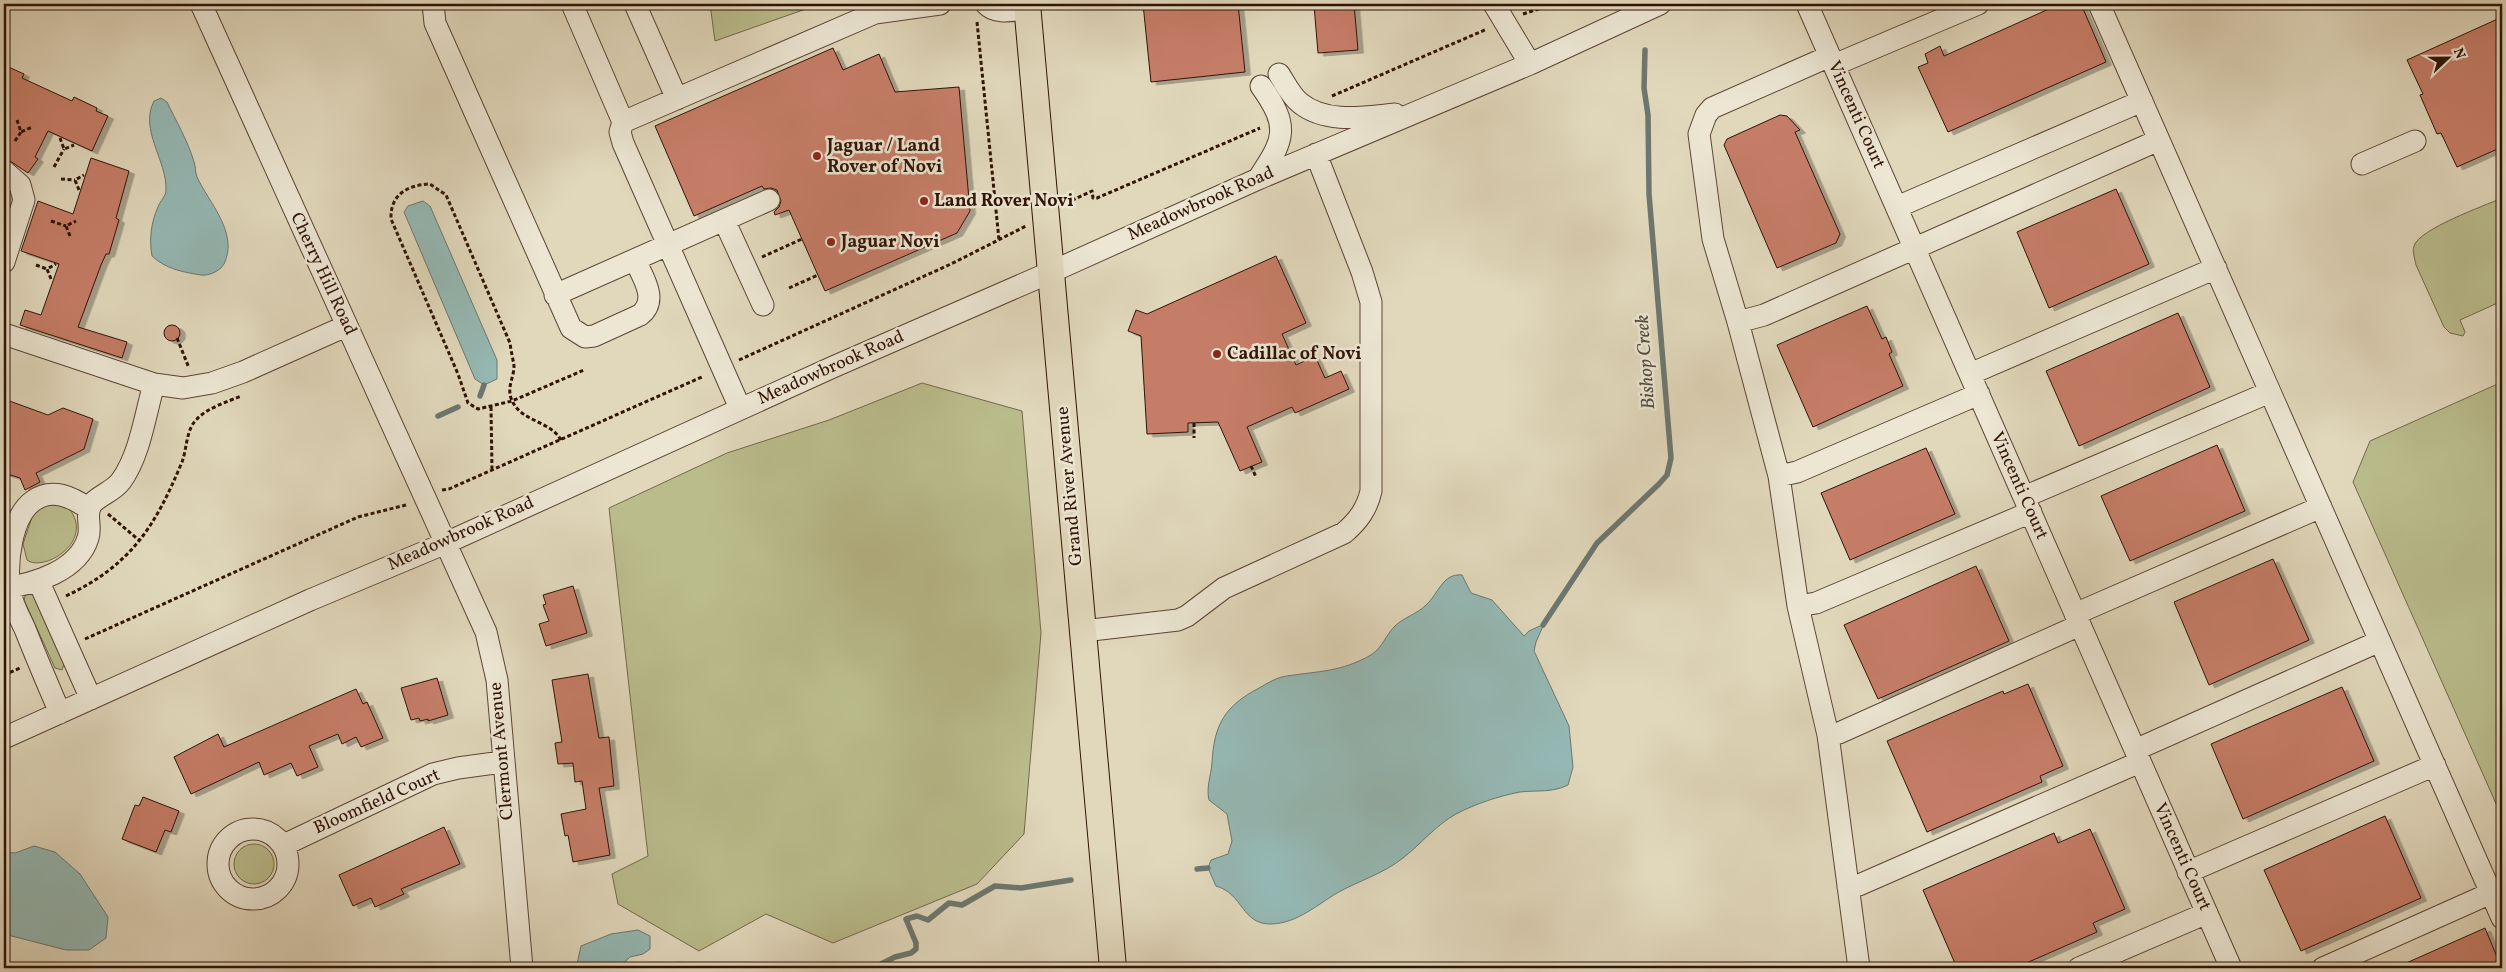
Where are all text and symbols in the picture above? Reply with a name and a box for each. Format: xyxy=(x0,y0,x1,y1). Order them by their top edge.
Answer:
north arrow xyxy=(2424,32,2474,82)
text: N xyxy=(2448,45,2469,62)
street label: Vincenti Court xyxy=(1821,57,1891,173)
place label: Jaguar / Land Rover of Novi xyxy=(826,134,942,180)
marker: Jaguar / Land Rover of Novi xyxy=(811,150,823,162)
street label: Meadowbrook Road xyxy=(1124,160,1278,248)
place label: Land Rover Novi xyxy=(934,189,1074,214)
marker: Land Rover Novi xyxy=(918,195,930,207)
street label: Cherry Hill Road xyxy=(284,208,362,340)
place label: Jaguar Novi xyxy=(840,230,940,255)
marker: Jaguar Novi xyxy=(825,236,837,248)
water label: Bishop Creek xyxy=(1630,314,1662,410)
street label: Meadowbrook Road xyxy=(754,324,908,412)
place label: Cadillac of Novi xyxy=(1227,342,1362,367)
marker: Cadillac of Novi xyxy=(1211,348,1223,360)
street label: Grand River Avenue xyxy=(1051,405,1089,567)
street label: Vincenti Court xyxy=(1984,428,2054,544)
street label: Meadowbrook Road xyxy=(384,490,538,578)
street label: Clermont Avenue xyxy=(484,681,520,821)
street label: Bloomfield Court xyxy=(310,763,444,841)
street label: Vincenti Court xyxy=(2147,799,2217,915)

